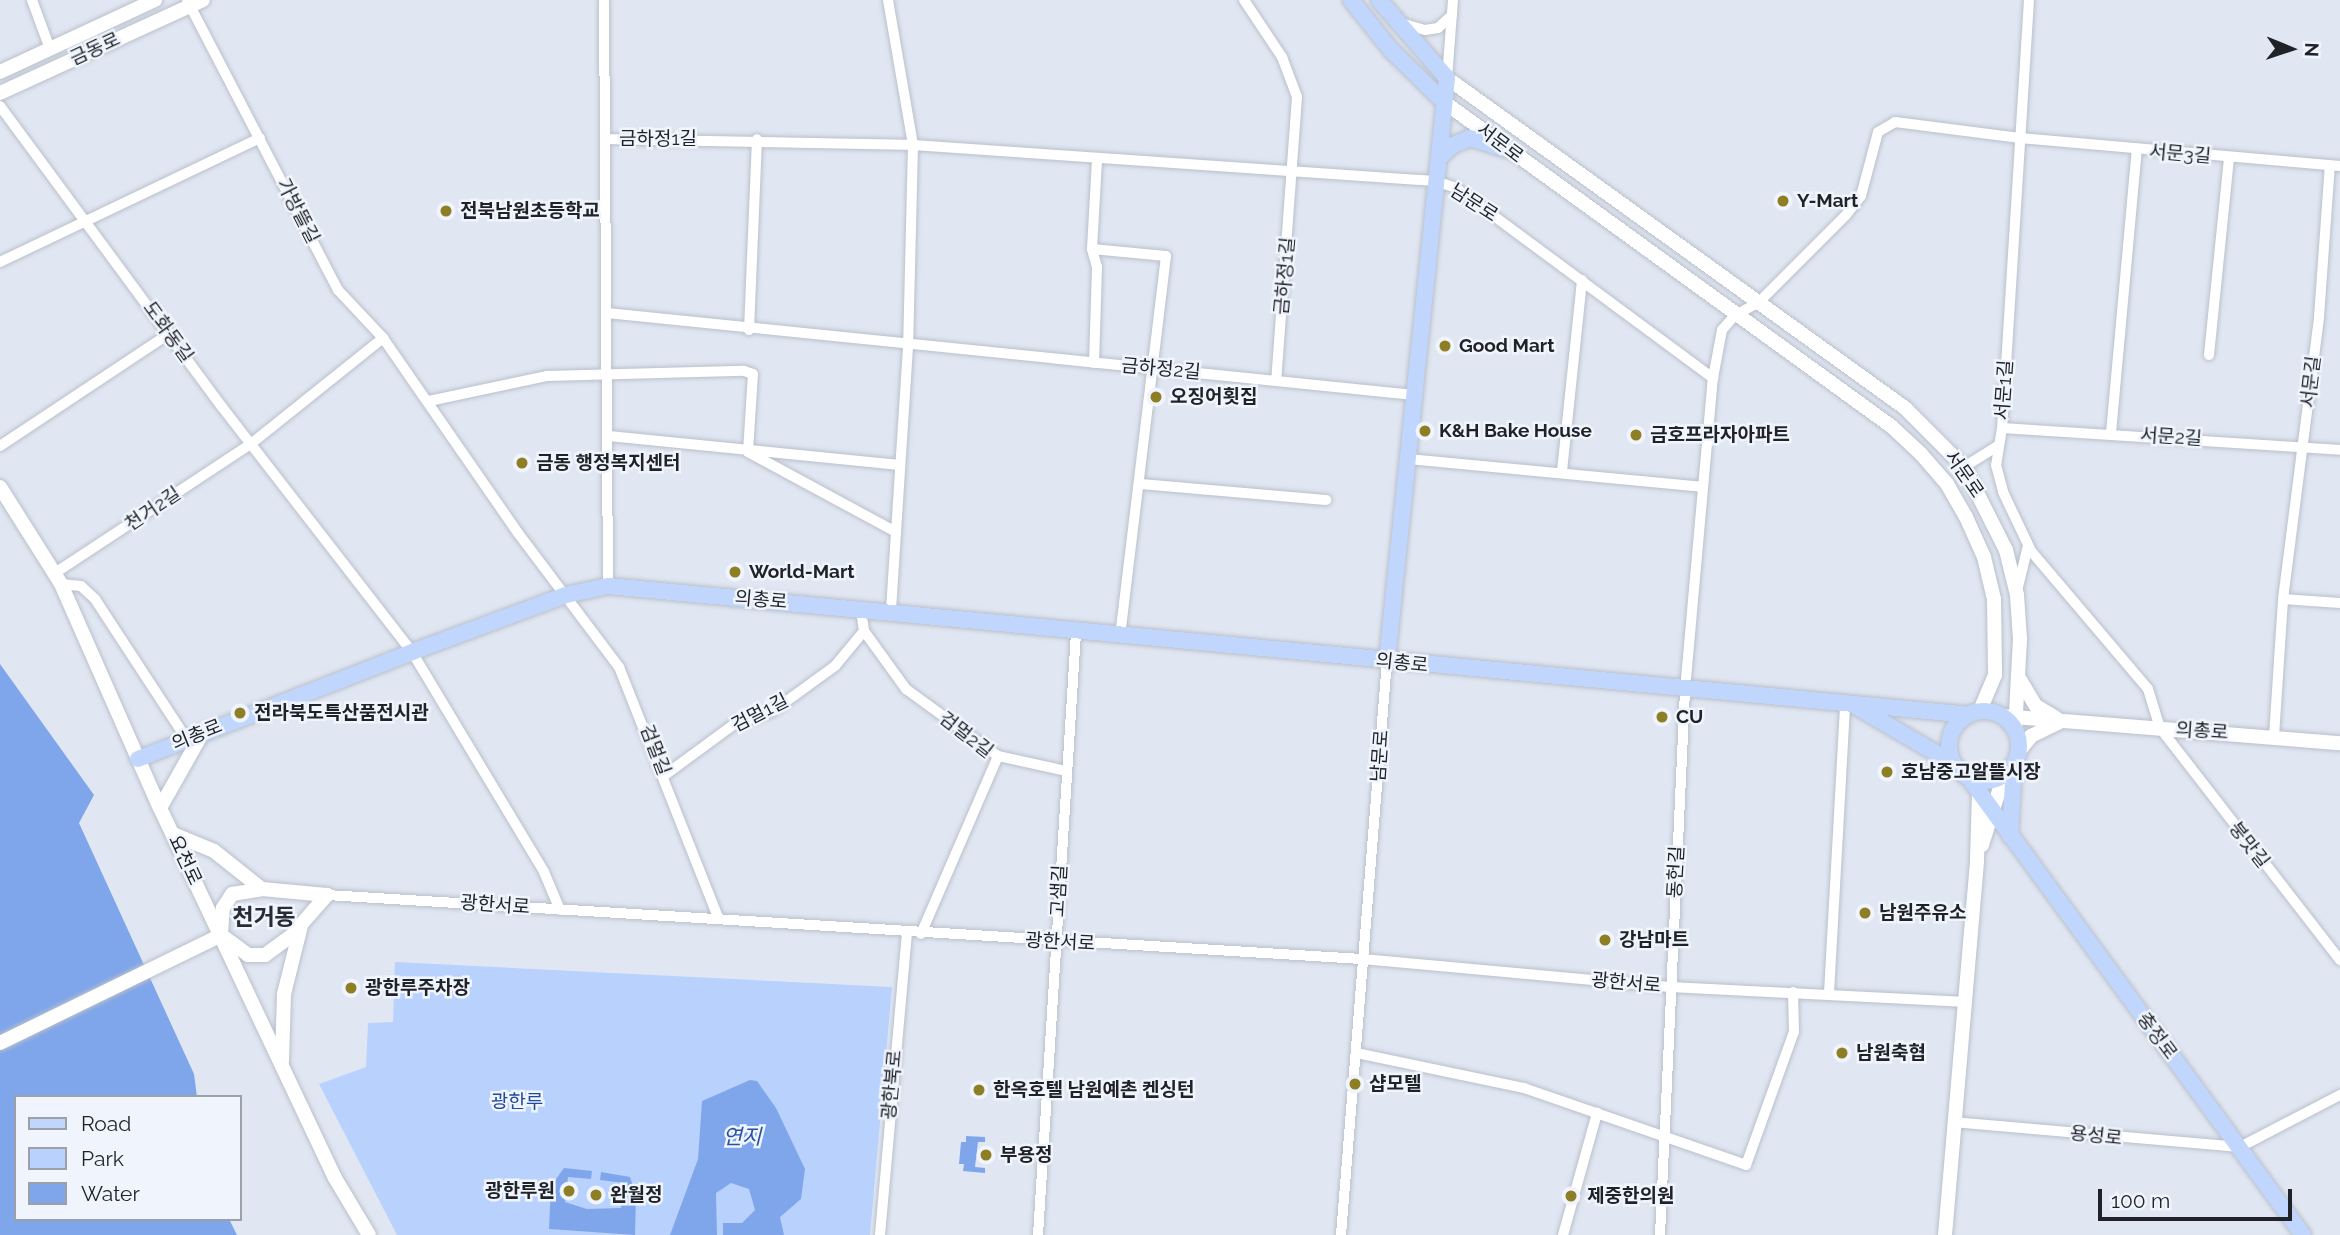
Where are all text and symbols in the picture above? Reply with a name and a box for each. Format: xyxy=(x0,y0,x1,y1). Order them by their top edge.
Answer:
north arrow xyxy=(2256,14,2326,84)
street label: 금동로 xyxy=(66,28,124,70)
text: N xyxy=(2301,42,2323,57)
street label: 서문로 xyxy=(1472,118,1528,168)
street label: 금하정1길 xyxy=(619,128,697,150)
street label: 서문3길 xyxy=(2148,140,2212,168)
street label: 가방뜰길 xyxy=(272,175,324,247)
street label: 남문로 xyxy=(1446,179,1502,227)
place label: Y-Mart xyxy=(1797,190,1858,212)
marker: Y-Mart xyxy=(1775,193,1791,209)
place label: 전북남원초등학교 xyxy=(460,200,600,222)
marker: 전북남원초등학교 xyxy=(438,203,454,219)
street label: 금하정1길 xyxy=(1270,236,1300,316)
street label: 도화동길 xyxy=(138,297,198,367)
place label: Good Mart xyxy=(1459,335,1554,357)
marker: Good Mart xyxy=(1437,338,1453,354)
street label: 금하정2길 xyxy=(1120,354,1202,384)
street label: 서문길 xyxy=(2296,355,2326,409)
street label: 서문1길 xyxy=(1991,359,2017,421)
place label: 오징어횟집 xyxy=(1170,386,1257,408)
marker: 오징어횟집 xyxy=(1148,389,1164,405)
place label: K&H Bake House xyxy=(1439,420,1592,442)
marker: K&H Bake House xyxy=(1417,423,1433,439)
street label: 서문2길 xyxy=(2139,423,2203,451)
place label: 금호프라자아파트 xyxy=(1650,424,1790,446)
marker: 금호프라자아파트 xyxy=(1628,427,1644,443)
street label: 서문로 xyxy=(1940,446,1988,502)
place label: 금동 행정복지센터 xyxy=(536,452,680,474)
marker: 금동 행정복지센터 xyxy=(514,455,530,471)
street label: 천거2길 xyxy=(121,482,185,536)
place label: World-Mart xyxy=(749,561,855,583)
marker: World-Mart xyxy=(727,564,743,580)
street label: 의총로 xyxy=(734,586,788,614)
street label: 의총로 xyxy=(1375,649,1429,677)
street label: 검멀1길 xyxy=(728,689,792,737)
place label: 전라북도특산품전시관 xyxy=(254,702,429,724)
marker: 전라북도특산품전시관 xyxy=(232,705,248,721)
place label: CU xyxy=(1676,706,1703,728)
street label: 검멀2길 xyxy=(934,707,998,763)
marker: CU xyxy=(1654,709,1670,725)
street label: 의총로 xyxy=(168,715,226,755)
street label: 의총로 xyxy=(2175,718,2229,744)
street label: 검멀길 xyxy=(635,721,675,779)
street label: 남문로 xyxy=(1367,729,1393,783)
place label: 호남중고알뜰시장 xyxy=(1901,761,2041,783)
marker: 호남중고알뜰시장 xyxy=(1879,764,1895,780)
street label: 붕맛길 xyxy=(2224,817,2274,873)
street label: 요천로 xyxy=(164,831,206,889)
street label: 동헌길 xyxy=(1663,845,1689,899)
street label: 고샘길 xyxy=(1046,864,1072,918)
street label: 광한서로 xyxy=(459,891,531,919)
place label: 남원주유소 xyxy=(1879,902,1966,924)
district label: 천거동 xyxy=(232,903,296,931)
marker: 남원주유소 xyxy=(1857,905,1873,921)
street label: 광한서로 xyxy=(1024,929,1096,955)
place label: 강남마트 xyxy=(1619,929,1689,951)
marker: 강남마트 xyxy=(1597,932,1613,948)
street label: 광한서로 xyxy=(1590,969,1662,997)
place label: 광한루주차장 xyxy=(365,977,470,999)
marker: 광한루주차장 xyxy=(343,980,359,996)
street label: 충정로 xyxy=(2132,1008,2182,1064)
place label: 남원축협 xyxy=(1856,1042,1926,1064)
marker: 남원축협 xyxy=(1834,1045,1850,1061)
street label: 광한북로 xyxy=(878,1049,906,1121)
place label: 샵모텔 xyxy=(1369,1073,1421,1095)
marker: 샵모텔 xyxy=(1347,1076,1363,1092)
place label: 한옥호텔 남원예촌 켄싱턴 xyxy=(993,1079,1194,1101)
marker: 한옥호텔 남원예촌 켄싱턴 xyxy=(971,1082,987,1098)
park label: 광한루 xyxy=(491,1091,543,1113)
legend xyxy=(14,1095,242,1221)
text: Road xyxy=(81,1111,131,1136)
street label: 용성로 xyxy=(2069,1122,2123,1150)
water label: 연지 xyxy=(723,1124,761,1150)
place label: 부용정 xyxy=(1000,1144,1052,1166)
text: Park xyxy=(81,1146,124,1171)
marker: 부용정 xyxy=(978,1147,994,1163)
scale bar xyxy=(2102,1176,2296,1220)
place label: 광한루원 xyxy=(485,1180,555,1202)
text: Water xyxy=(81,1181,140,1206)
marker: 광한루원 xyxy=(561,1183,577,1199)
place label: 완월정 xyxy=(610,1184,662,1206)
place label: 제중한의원 xyxy=(1587,1185,1674,1207)
marker: 제중한의원 xyxy=(1561,1186,1581,1206)
marker: 완월정 xyxy=(588,1187,604,1203)
text: 100 m xyxy=(2111,1188,2170,1213)

